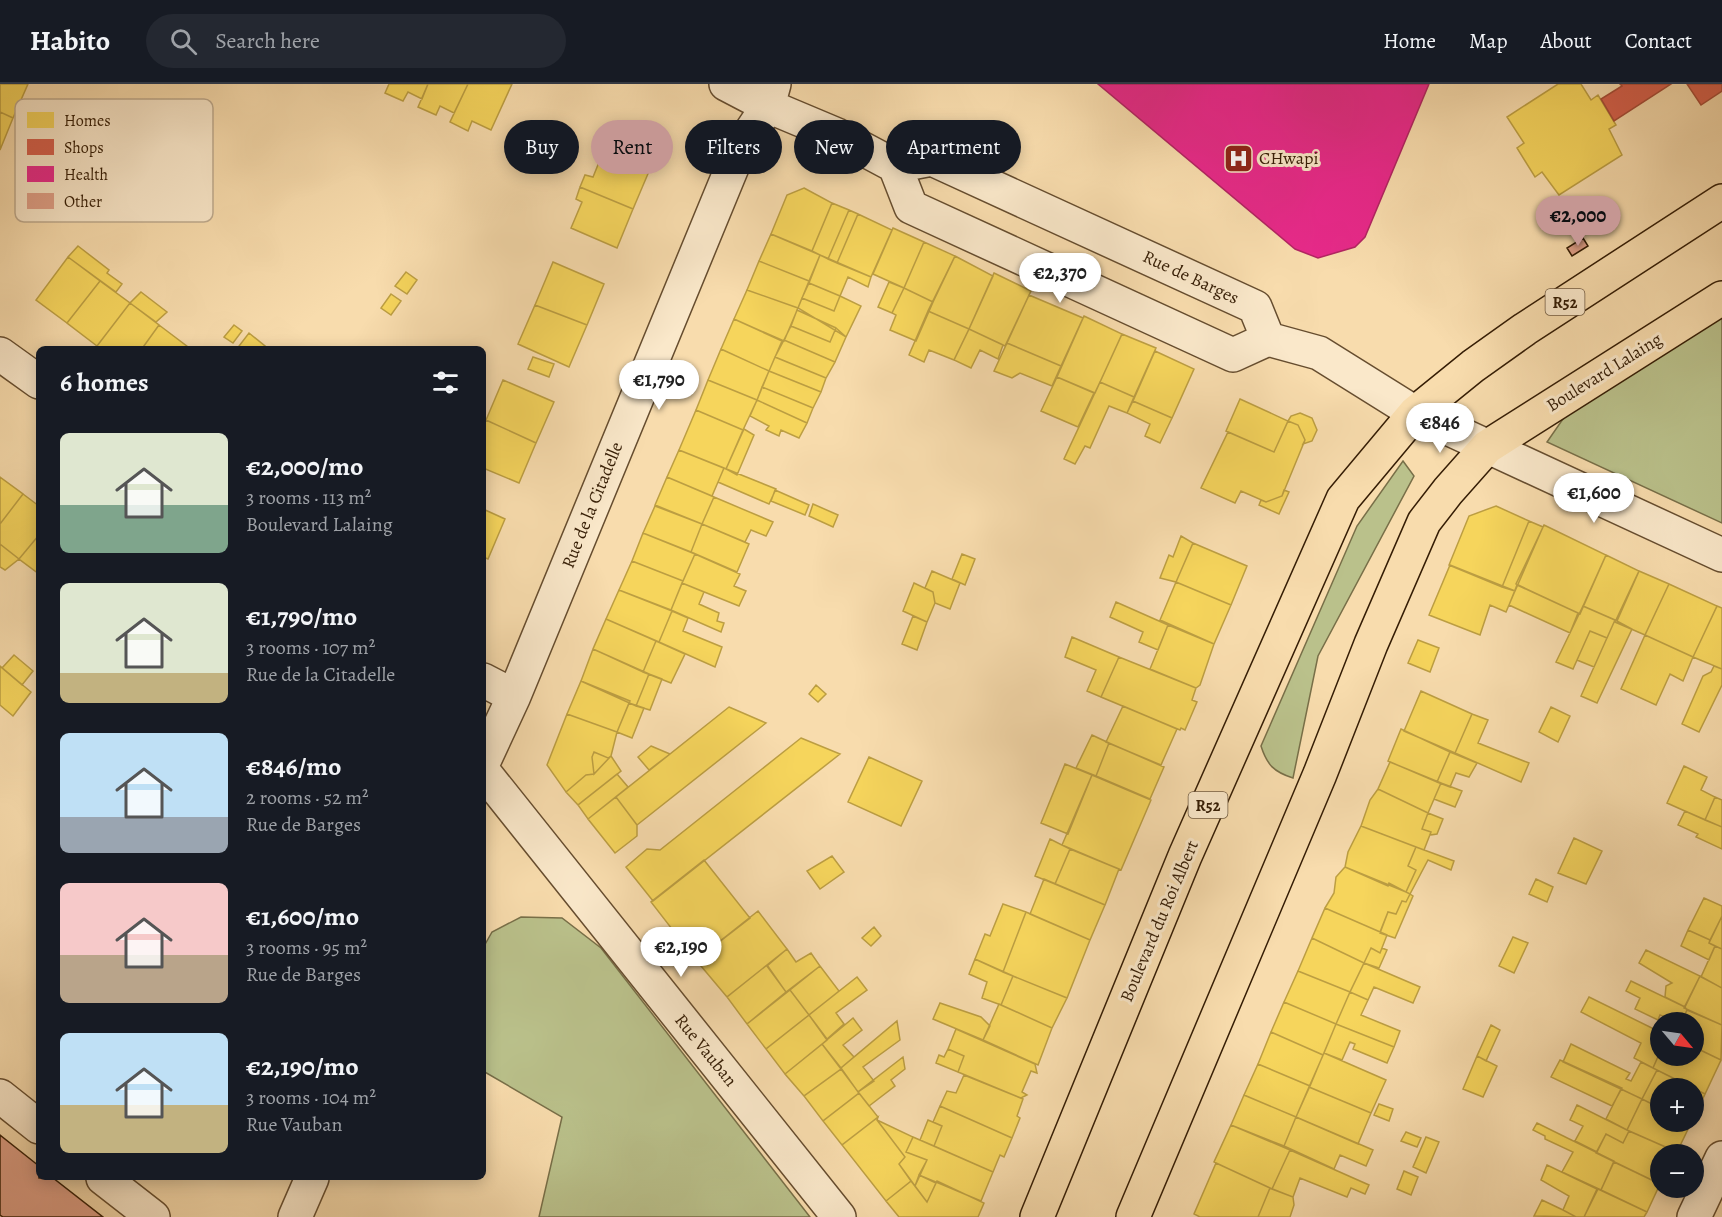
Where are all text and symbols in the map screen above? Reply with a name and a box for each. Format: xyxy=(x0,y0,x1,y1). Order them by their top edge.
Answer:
search box xyxy=(146,14,566,68)
text: Habito xyxy=(30,22,110,60)
icon: search xyxy=(167,25,200,58)
text: Search here xyxy=(215,26,320,56)
text: Home xyxy=(1383,27,1436,55)
text: Map xyxy=(1469,27,1507,55)
text: About xyxy=(1540,27,1592,55)
text: Contact xyxy=(1625,27,1692,55)
legend xyxy=(15,99,213,222)
text: Homes xyxy=(64,110,111,132)
chip: Buy xyxy=(504,120,579,174)
chip: Rent xyxy=(591,120,673,174)
chip: Filters xyxy=(685,120,782,174)
chip: New xyxy=(794,120,874,174)
chip: Apartment xyxy=(886,120,1021,174)
text: Shops xyxy=(64,137,104,159)
hospital icon: CHwapi xyxy=(1222,142,1254,174)
place label: CHwapi xyxy=(1259,146,1319,170)
text: Health xyxy=(64,164,109,186)
text: Other xyxy=(64,191,102,213)
pin: €2,000 xyxy=(1529,196,1627,247)
text: €2,000 xyxy=(1550,202,1606,229)
street label: Rue de Barges xyxy=(1139,244,1243,310)
pin: €2,370 xyxy=(1011,253,1109,304)
text: €2,370 xyxy=(1033,259,1087,286)
road number: R52 xyxy=(1546,289,1584,315)
street label: Boulevard Lalaing xyxy=(1542,327,1666,417)
pin: €1,790 xyxy=(610,360,708,411)
text: 6 homes xyxy=(60,365,149,400)
icon: filters xyxy=(429,366,462,399)
text: €1,790 xyxy=(633,366,685,393)
pin: €846 xyxy=(1404,403,1476,454)
text: €846 xyxy=(1420,409,1460,436)
street label: Rue de la Citadelle xyxy=(556,438,628,572)
text: €2,000/mo xyxy=(246,449,363,484)
icon: home xyxy=(108,457,180,529)
pin: €1,600 xyxy=(1545,473,1643,524)
text: €1,600 xyxy=(1567,479,1621,506)
text: 3 rooms · 113 m² xyxy=(246,484,371,511)
text: Boulevard Lalaing xyxy=(246,511,393,538)
text: €1,790/mo xyxy=(246,599,357,634)
icon: home xyxy=(108,607,180,679)
text: 3 rooms · 107 m² xyxy=(246,634,375,661)
text: Rue de la Citadelle xyxy=(246,661,395,688)
text: €846/mo xyxy=(246,749,342,784)
icon: home xyxy=(108,757,180,829)
text: 2 rooms · 52 m² xyxy=(246,784,369,811)
road number: R52 xyxy=(1188,792,1228,818)
text: Rue de Barges xyxy=(246,811,361,838)
street label: Boulevard du Roi Albert xyxy=(1114,836,1204,1005)
text: €1,600/mo xyxy=(246,899,359,934)
icon: home xyxy=(108,907,180,979)
pin: €2,190 xyxy=(632,927,730,978)
text: €2,190 xyxy=(655,933,708,960)
text: 3 rooms · 95 m² xyxy=(246,934,367,961)
text: Rue de Barges xyxy=(246,961,361,988)
street label: Rue Vauban xyxy=(669,1009,743,1091)
north arrow xyxy=(1650,1012,1704,1066)
map controls xyxy=(1650,1012,1704,1198)
text: €2,190/mo xyxy=(246,1049,359,1084)
icon: home xyxy=(108,1057,180,1129)
button: + xyxy=(1650,1078,1704,1132)
text: 3 rooms · 104 m² xyxy=(246,1084,376,1111)
text: Rue Vauban xyxy=(246,1111,343,1138)
button: − xyxy=(1650,1144,1704,1198)

